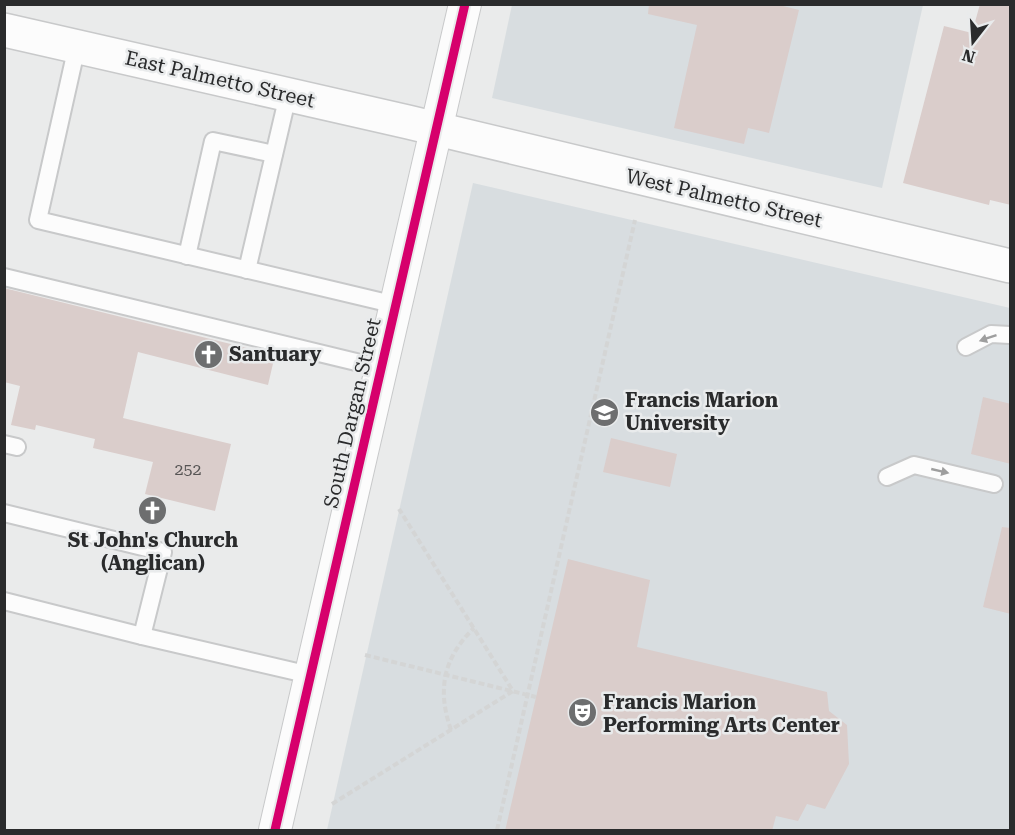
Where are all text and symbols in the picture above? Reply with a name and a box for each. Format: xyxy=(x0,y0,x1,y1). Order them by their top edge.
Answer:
north arrow xyxy=(943,12,1003,72)
street label: East Palmetto Street xyxy=(123,45,318,113)
text: N xyxy=(960,45,977,67)
street label: West Palmetto Street xyxy=(624,164,825,232)
street label: South Dargan Street xyxy=(318,315,386,510)
one-way arrow xyxy=(978,334,996,343)
church icon: Santuary xyxy=(192,338,224,370)
place label: Santuary xyxy=(229,342,321,366)
place label: Francis Marion University xyxy=(625,388,779,435)
school or university icon: Francis Marion University xyxy=(588,396,620,428)
house number: 252 xyxy=(175,460,201,479)
one-way arrow xyxy=(930,467,949,477)
church icon: St John's Church (Anglican) xyxy=(137,494,169,526)
place label: St John's Church (Anglican) xyxy=(68,528,239,575)
place label: Francis Marion Performing Arts Center xyxy=(603,690,840,737)
theatre icon: Francis Marion Performing Arts Center xyxy=(566,697,598,729)

